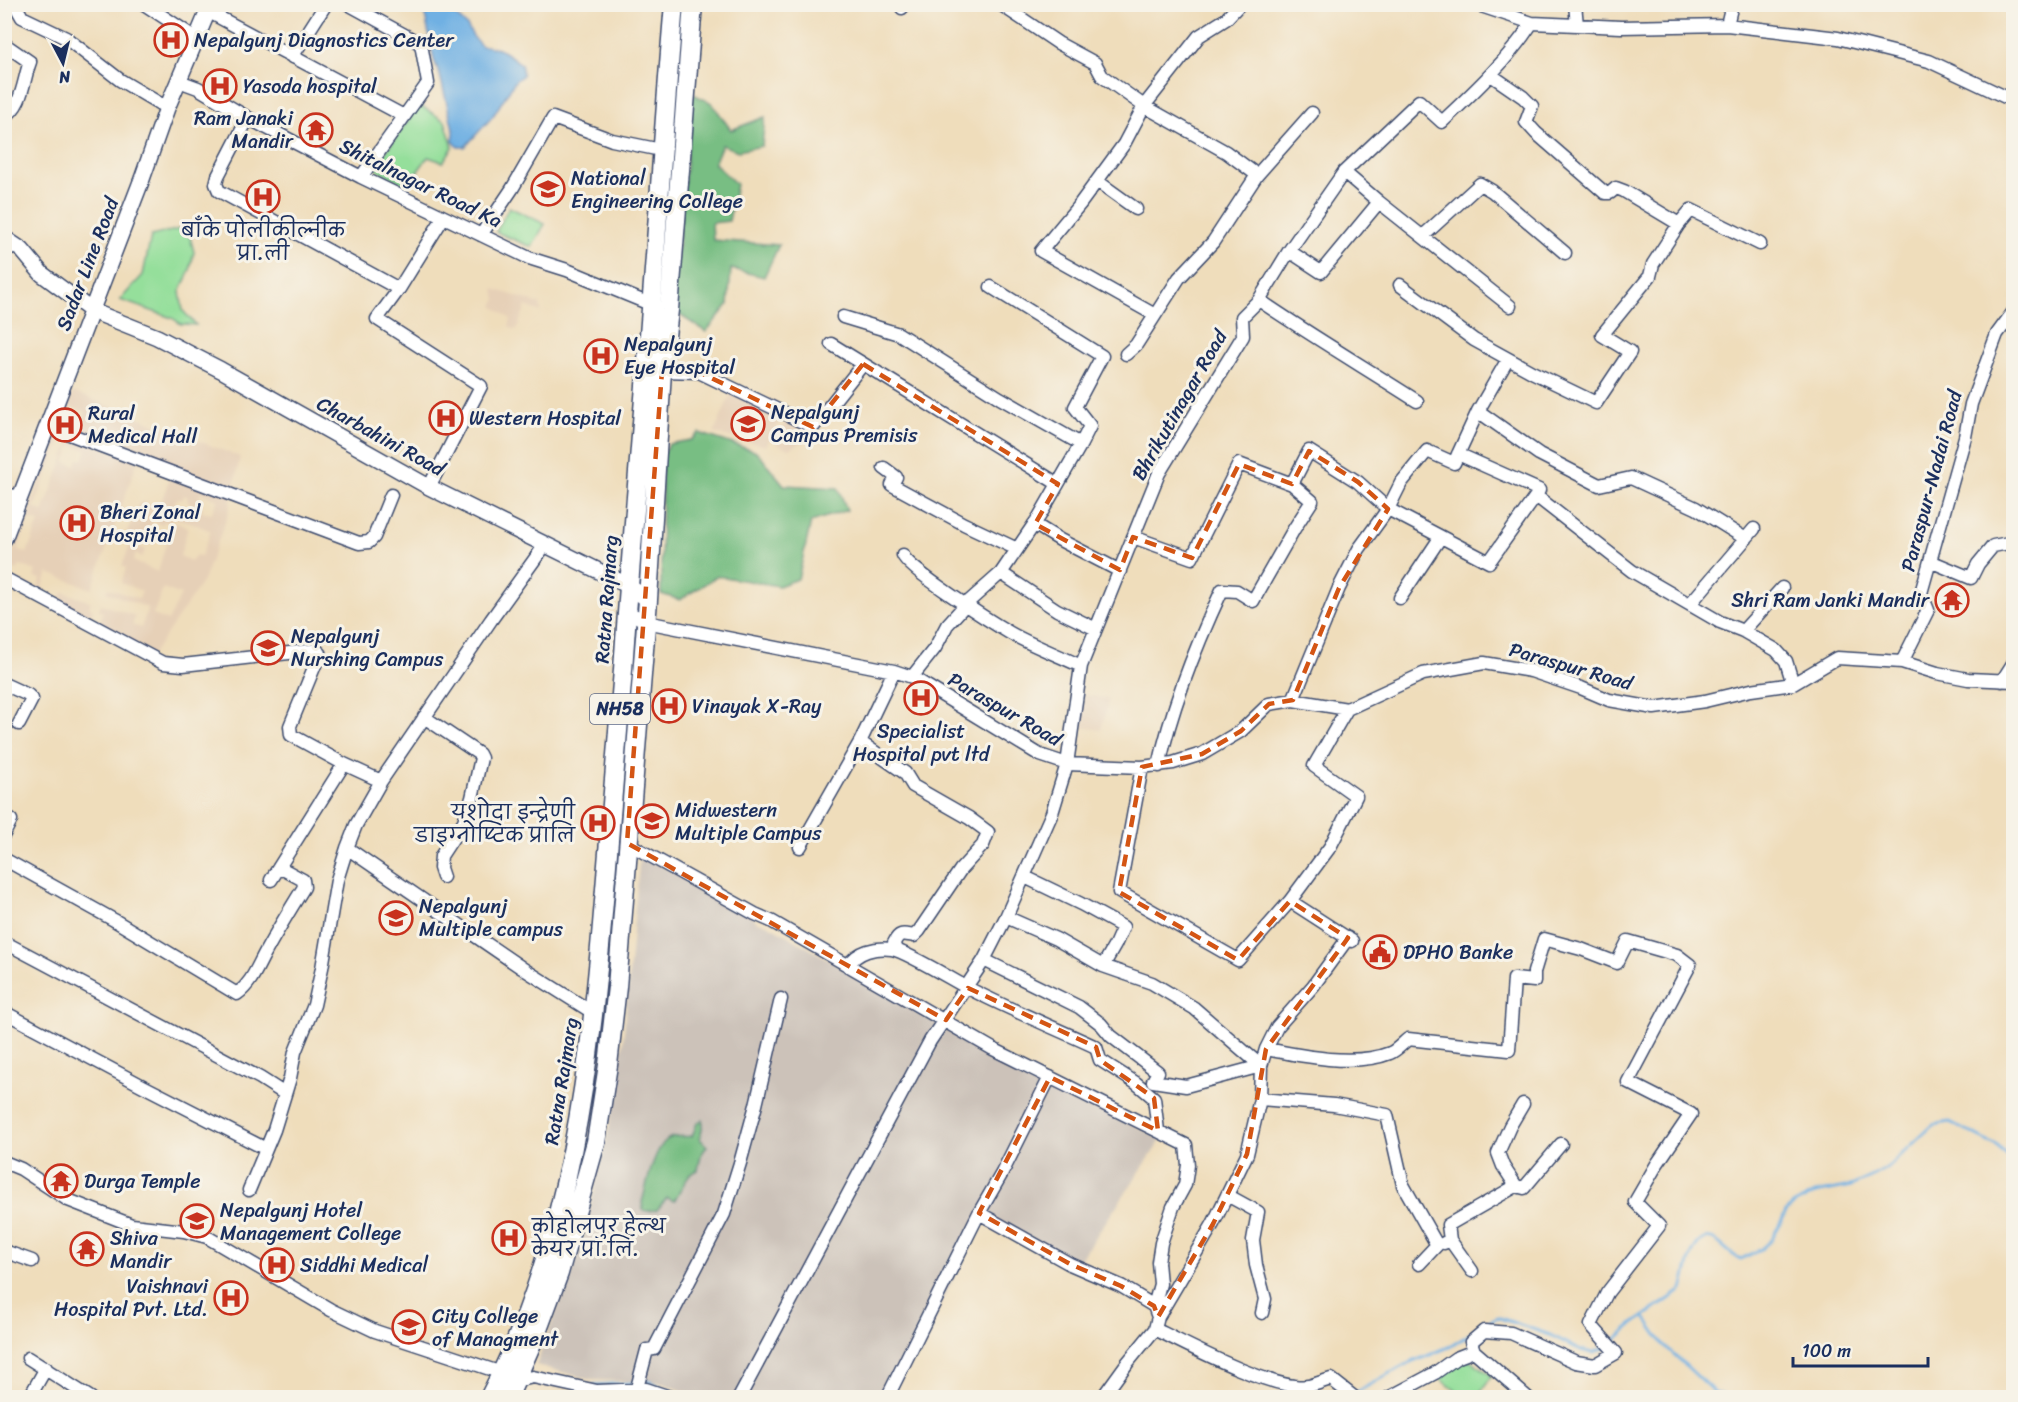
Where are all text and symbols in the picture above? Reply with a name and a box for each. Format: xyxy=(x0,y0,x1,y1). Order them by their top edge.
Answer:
hospital icon: Nepalgunj Diagnostics Center xyxy=(153,22,189,58)
place label: Nepalgunj Diagnostics Center xyxy=(194,23,455,58)
north arrow xyxy=(33,33,93,93)
text: N xyxy=(57,62,73,93)
hospital icon: Yasoda hospital xyxy=(202,68,238,104)
place label: Yasoda hospital xyxy=(243,69,378,104)
place label: Ram Janaki Mandir xyxy=(194,101,294,159)
temple icon: Ram Janaki Mandir xyxy=(298,112,334,148)
street label: Shitalnagar Road Ka xyxy=(333,129,508,238)
place label: National Engineering College xyxy=(571,161,743,219)
school or university icon: National Engineering College xyxy=(530,171,566,207)
hospital icon: बाँके पोलीकील्नीक प्रा.ली xyxy=(245,179,281,215)
street label: Sadar Line Road xyxy=(46,191,129,336)
place label: बाँके पोलीकील्नीक प्रा.ली xyxy=(181,213,346,271)
street label: Bhrikutinagar Road xyxy=(1122,322,1238,487)
place label: Nepalgunj Eye Hospital xyxy=(624,327,736,385)
hospital icon: Nepalgunj Eye Hospital xyxy=(583,338,619,374)
street label: Paraspur-Nadai Road xyxy=(1890,385,1973,576)
street label: Charbahini Road xyxy=(310,387,453,487)
place label: Nepalgunj Campus Premisis xyxy=(771,395,918,453)
place label: Rural Medical Hall xyxy=(88,396,198,454)
hospital icon: Western Hospital xyxy=(428,400,464,436)
place label: Western Hospital xyxy=(469,401,622,436)
school or university icon: Nepalgunj Campus Premisis xyxy=(730,406,766,442)
hospital icon: Rural Medical Hall xyxy=(47,407,83,443)
place label: Bheri Zonal Hospital xyxy=(100,495,202,553)
hospital icon: Bheri Zonal Hospital xyxy=(59,505,95,541)
street label: Ratna Rajmarg xyxy=(585,534,628,664)
temple icon: Shri Ram Janki Mandir xyxy=(1934,582,1970,618)
place label: Shri Ram Janki Mandir xyxy=(1731,583,1931,618)
place label: Nepalgunj Nurshing Campus xyxy=(291,619,444,677)
school or university icon: Nepalgunj Nurshing Campus xyxy=(250,630,286,666)
street label: Paraspur Road xyxy=(1505,632,1638,701)
street label: Paraspur Road xyxy=(941,662,1070,757)
hospital icon: Specialist Hospital pvt ltd xyxy=(903,680,939,716)
hospital icon: Vinayak X-Ray xyxy=(651,688,687,724)
place label: Vinayak X-Ray xyxy=(692,689,822,724)
road number: NH58 xyxy=(590,694,650,724)
place label: Specialist Hospital pvt ltd xyxy=(853,714,991,772)
place label: Midwestern Multiple Campus xyxy=(675,793,822,851)
place label: यशोदा इन्द्रेणी डाइग्नोष्टिक प्रालि xyxy=(413,795,577,853)
school or university icon: Midwestern Multiple Campus xyxy=(634,803,670,839)
hospital icon: यशोदा इन्द्रेणी डाइग्नोष्टिक प्रालि xyxy=(580,805,616,841)
place label: Nepalgunj Multiple campus xyxy=(419,889,564,947)
school or university icon: Nepalgunj Multiple campus xyxy=(378,900,414,936)
public building icon: DPHO Banke xyxy=(1362,934,1398,970)
place label: DPHO Banke xyxy=(1403,935,1513,970)
street label: Ratna Rajmarg xyxy=(534,1015,589,1147)
temple icon: Durga Temple xyxy=(43,1163,79,1199)
place label: Durga Temple xyxy=(84,1164,201,1199)
place label: Nepalgunj Hotel Management College xyxy=(220,1193,401,1251)
school or university icon: Nepalgunj Hotel Management College xyxy=(179,1203,215,1239)
place label: काेहाेलपुर हेल्थ केयर प्रा.लि. xyxy=(531,1209,667,1267)
hospital icon: काेहाेलपुर हेल्थ केयर प्रा.लि. xyxy=(491,1220,527,1256)
place label: Shiva Mandir xyxy=(110,1221,172,1279)
temple icon: Shiva Mandir xyxy=(69,1231,105,1267)
hospital icon: Siddhi Medical xyxy=(259,1247,295,1283)
place label: Siddhi Medical xyxy=(300,1248,428,1283)
place label: Vaishnavi Hospital Pvt. Ltd. xyxy=(54,1269,209,1327)
hospital icon: Vaishnavi Hospital Pvt. Ltd. xyxy=(213,1280,249,1316)
place label: City College of Managment xyxy=(432,1299,559,1357)
school or university icon: City College of Managment xyxy=(391,1309,427,1345)
scale bar xyxy=(1793,1330,1928,1368)
text: 100 m xyxy=(1802,1335,1851,1367)

